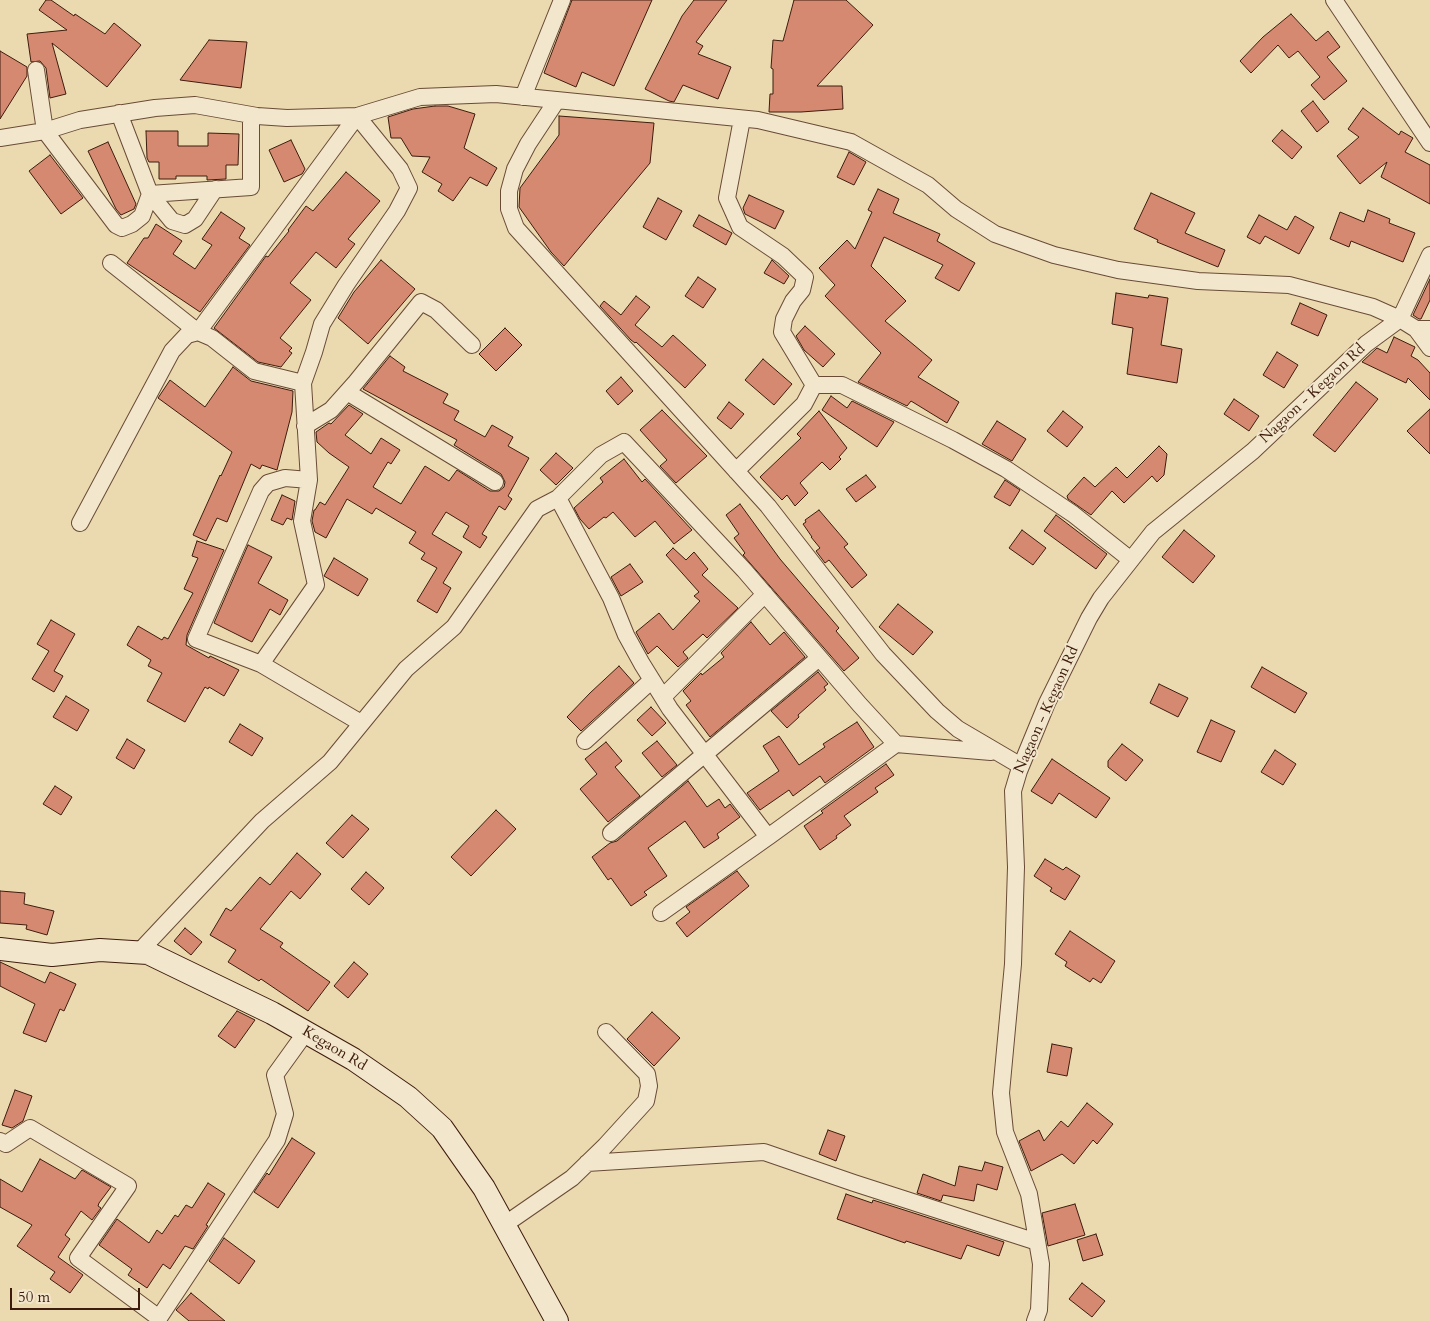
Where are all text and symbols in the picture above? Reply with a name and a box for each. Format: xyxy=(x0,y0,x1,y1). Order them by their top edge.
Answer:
street label: Nagaon - Kegaon Rd xyxy=(1257,341,1369,447)
street label: Nagaon - Kegaon Rd xyxy=(1011,644,1083,776)
street label: Kegaon Rd xyxy=(299,1023,369,1075)
scale bar xyxy=(12,1278,142,1310)
text: 50 m xyxy=(18,1287,50,1307)

